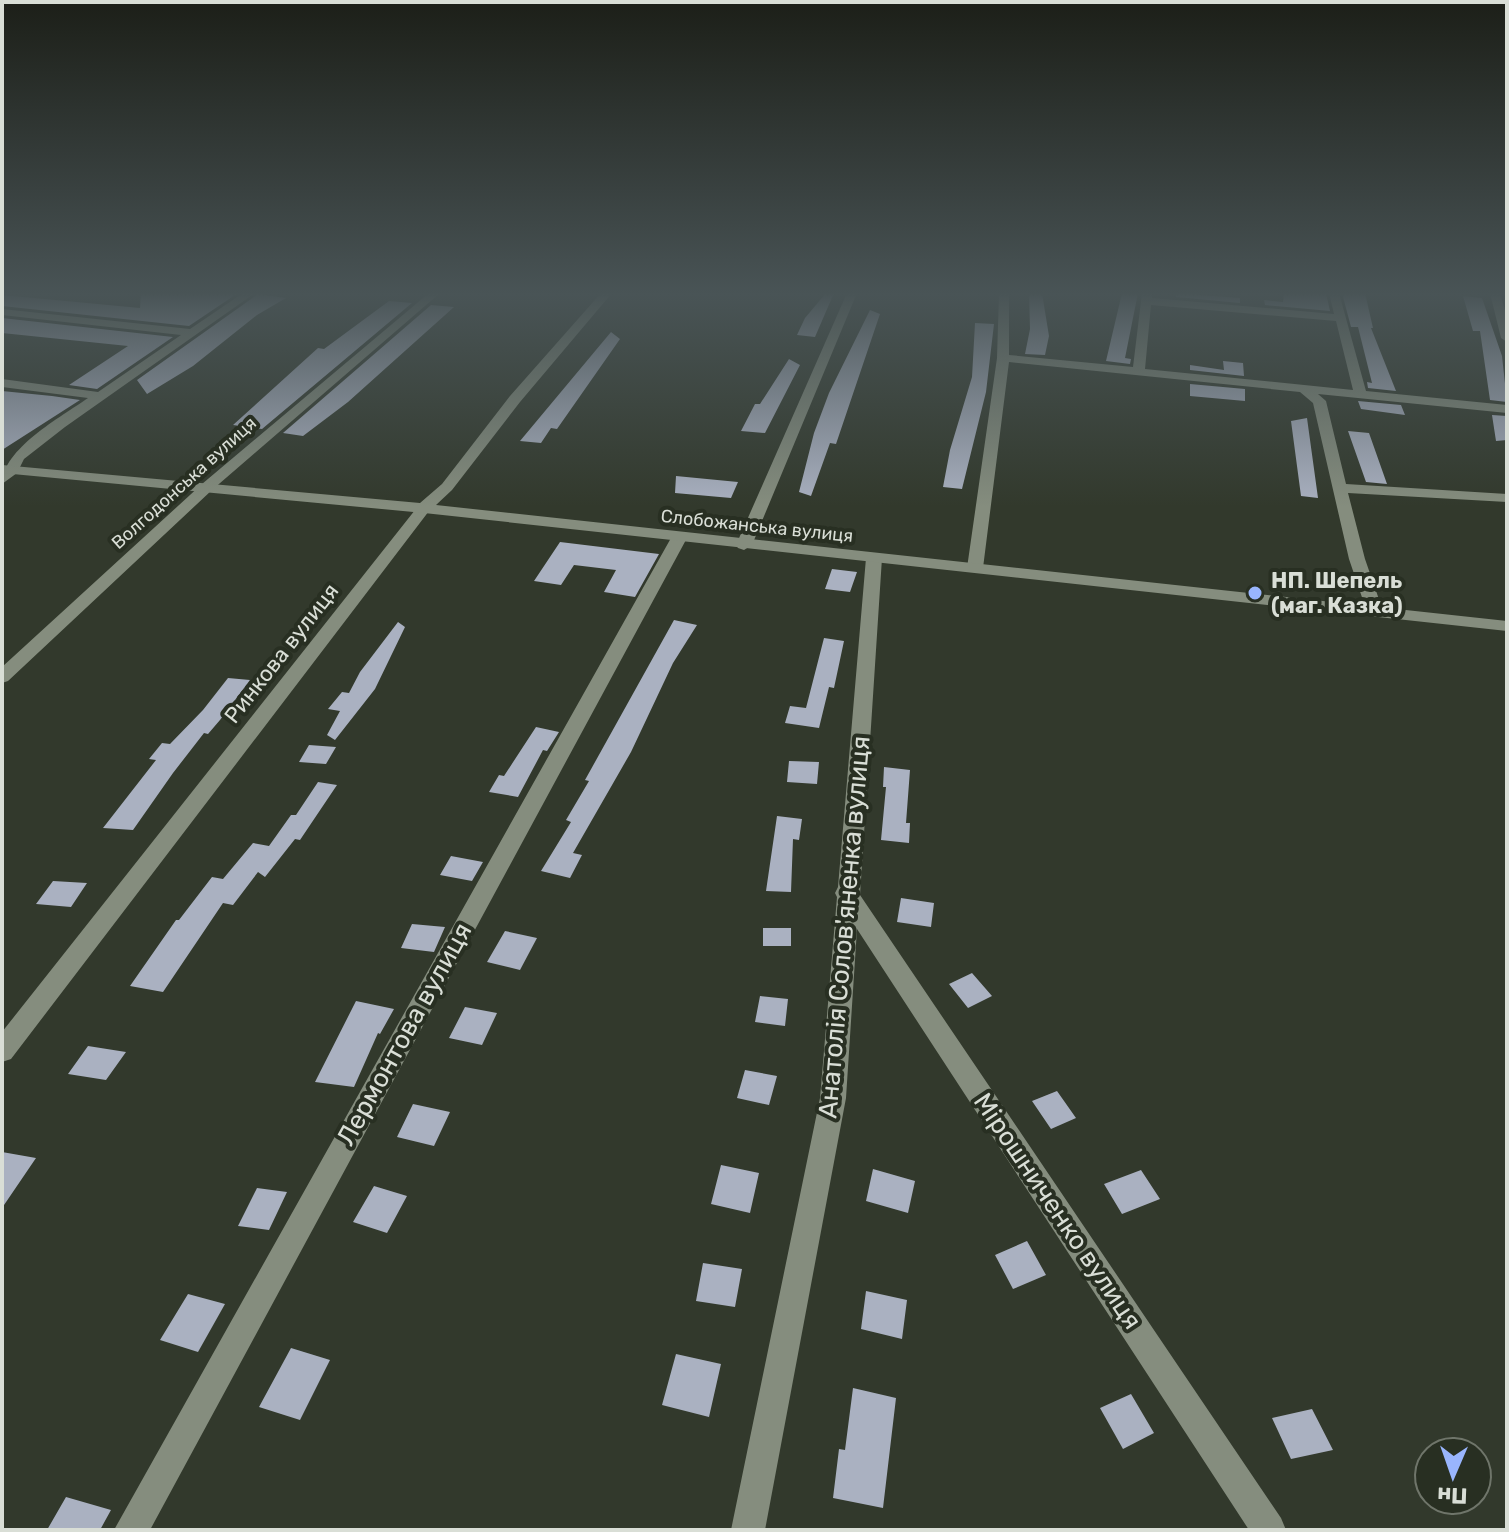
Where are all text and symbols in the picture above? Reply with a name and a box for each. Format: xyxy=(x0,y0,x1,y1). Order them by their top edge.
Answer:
street label: Волгодонська вулиця xyxy=(107,412,261,554)
street label: Слобожанська вулиця xyxy=(660,505,854,547)
place label: НП. Шепель (маг. Казка) xyxy=(1271,567,1403,619)
street label: Ринкова вулиця xyxy=(218,578,344,729)
marker: НП. Шепель (маг. Казка) xyxy=(1246,584,1264,602)
street label: Анатолія Солов'яненка вулиця xyxy=(812,734,877,1120)
street label: Лермонтова вулиця xyxy=(330,918,479,1151)
street label: Мірошниченко вулиця xyxy=(967,1087,1148,1335)
north arrow xyxy=(1413,1436,1493,1516)
text: Пн xyxy=(1437,1481,1468,1510)

